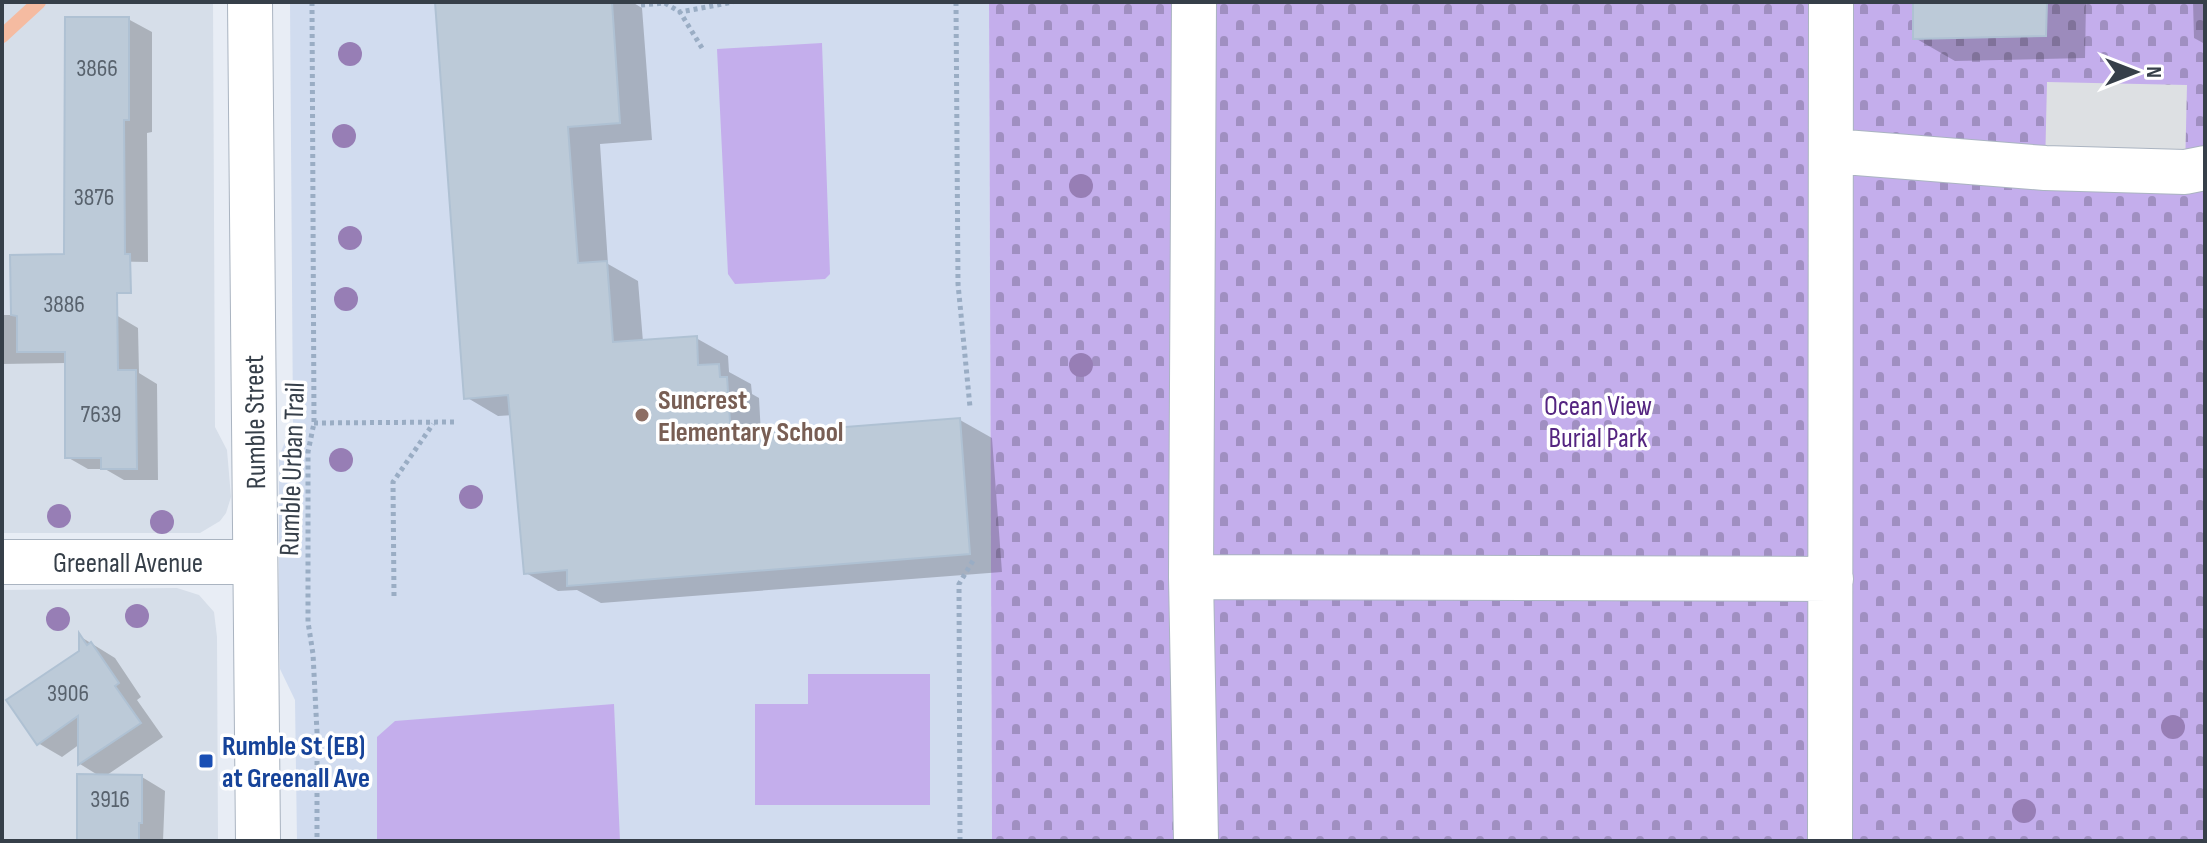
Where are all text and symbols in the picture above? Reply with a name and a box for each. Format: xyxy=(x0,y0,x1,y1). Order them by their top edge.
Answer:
north arrow xyxy=(2095,32,2175,112)
house number: 3866 xyxy=(76,54,118,83)
text: N xyxy=(2140,66,2167,78)
house number: 3876 xyxy=(74,183,114,212)
house number: 3886 xyxy=(43,290,85,319)
street label: Rumble Street xyxy=(238,355,273,489)
street label: Rumble Urban Trail xyxy=(273,382,312,557)
place label: Suncrest Elementary School xyxy=(658,384,844,449)
park label: Ocean View Burial Park xyxy=(1544,390,1652,455)
house number: 7639 xyxy=(81,400,121,429)
marker: Suncrest Elementary School xyxy=(633,406,651,424)
street label: Greenall Avenue xyxy=(53,547,203,580)
house number: 3906 xyxy=(47,679,89,708)
place label: Rumble St (EB) at Greenall Ave xyxy=(222,730,370,795)
marker: Rumble St (EB) at Greenall Ave xyxy=(197,752,215,770)
house number: 3916 xyxy=(90,785,130,814)

